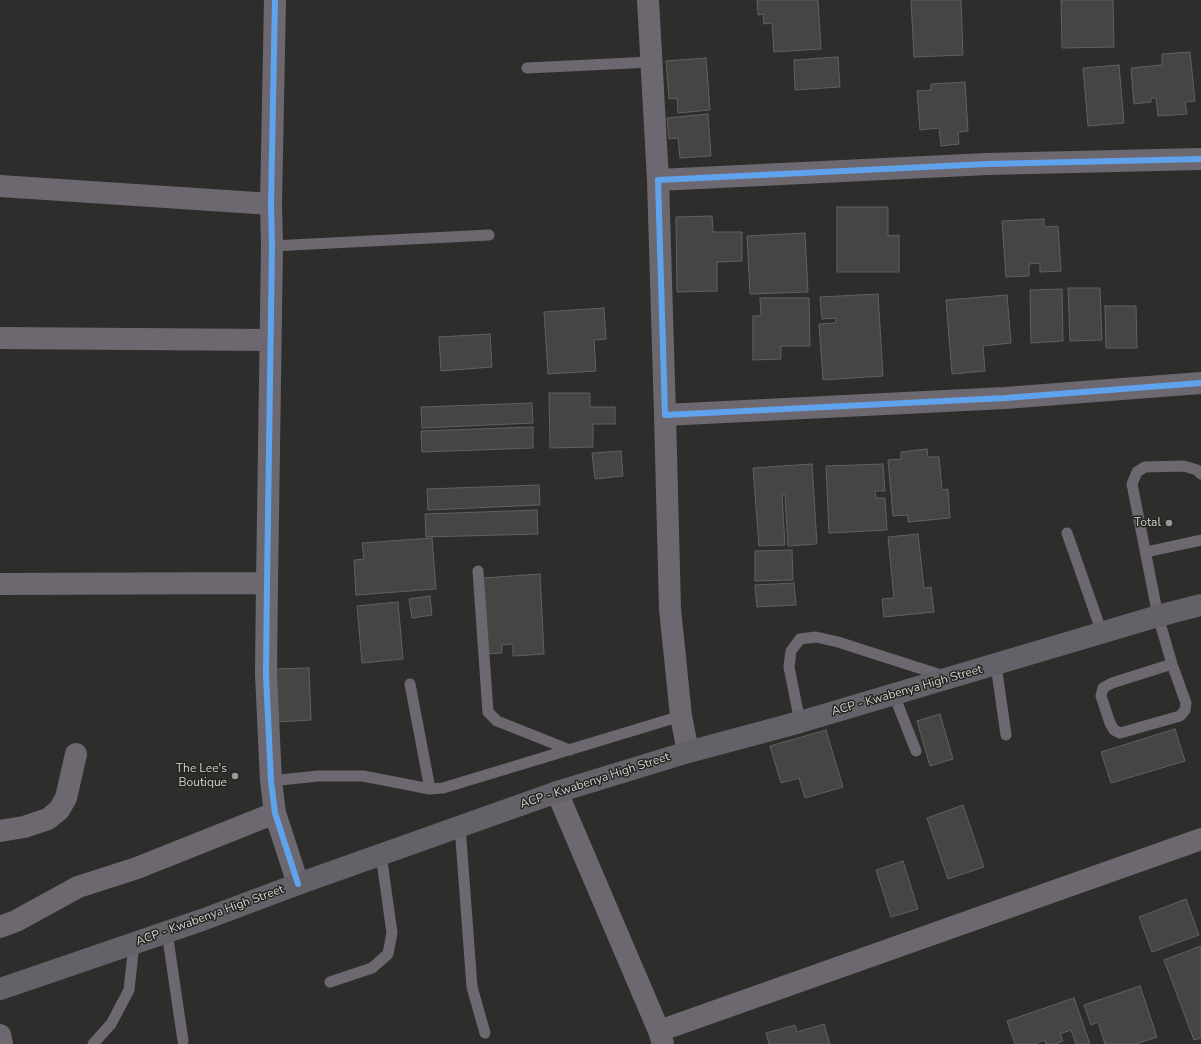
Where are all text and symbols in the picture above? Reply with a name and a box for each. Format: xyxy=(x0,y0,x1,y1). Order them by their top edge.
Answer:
place label: Total xyxy=(1134,516,1161,530)
marker: Total xyxy=(1164,518,1174,528)
street label: ACP - Kwabenya High Street xyxy=(830,663,984,719)
street label: ACP - Kwabenya High Street xyxy=(518,750,672,812)
place label: The Lee's Boutique xyxy=(176,762,227,790)
marker: The Lee's Boutique xyxy=(230,771,240,781)
street label: ACP - Kwabenya High Street xyxy=(134,883,286,949)

